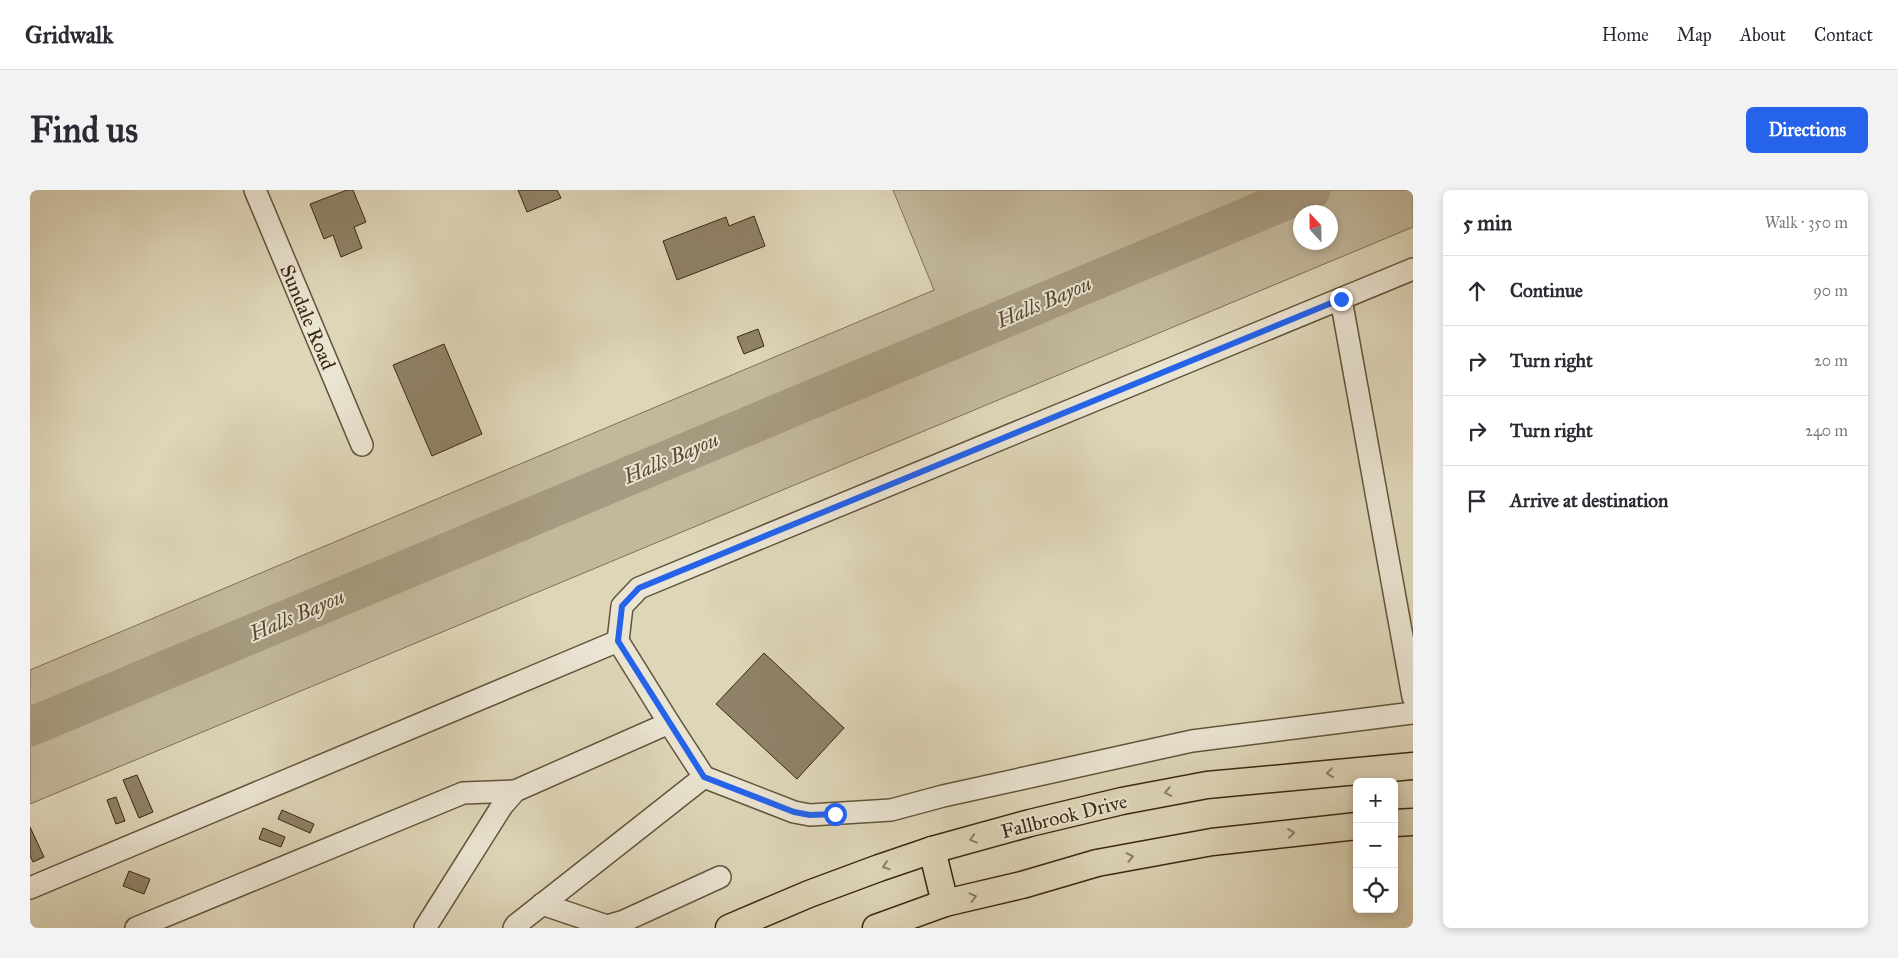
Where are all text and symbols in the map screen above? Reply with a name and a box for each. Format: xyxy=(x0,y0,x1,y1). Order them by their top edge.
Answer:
text: Gridwalk xyxy=(25,20,113,50)
text: Home xyxy=(1602,24,1649,46)
text: Map xyxy=(1677,24,1712,46)
text: About xyxy=(1740,24,1786,46)
text: Contact xyxy=(1814,24,1873,46)
button: Directions xyxy=(1746,107,1868,153)
text: Find us xyxy=(30,109,138,152)
north arrow xyxy=(1293,205,1338,250)
text: 5 min xyxy=(1463,210,1512,236)
text: Walk · 350 m xyxy=(1765,213,1848,232)
street label: Sundale Road xyxy=(275,261,341,373)
water label: Halls Bayou xyxy=(991,270,1096,334)
icon: ahead xyxy=(1463,277,1491,305)
text: Continue xyxy=(1510,279,1583,302)
text: 90 m xyxy=(1813,281,1848,300)
route end xyxy=(1330,288,1353,311)
icon: right xyxy=(1463,347,1491,375)
text: Turn right xyxy=(1510,349,1593,372)
text: 20 m xyxy=(1814,351,1848,370)
icon: right xyxy=(1463,417,1491,445)
text: Turn right xyxy=(1510,419,1593,442)
text: 240 m xyxy=(1805,421,1848,440)
water label: Halls Bayou xyxy=(618,426,723,490)
icon: arrive xyxy=(1463,487,1491,515)
text: Arrive at destination xyxy=(1510,489,1668,512)
water label: Halls Bayou xyxy=(244,583,349,647)
one-way arrow xyxy=(1325,767,1333,778)
map controls xyxy=(1353,778,1398,913)
button: + xyxy=(1353,778,1398,823)
one-way arrow xyxy=(1164,787,1173,797)
street label: Fallbrook Drive xyxy=(998,789,1130,843)
route start xyxy=(824,803,847,826)
button: − xyxy=(1353,823,1398,868)
one-way arrow xyxy=(1287,828,1295,839)
one-way arrow xyxy=(970,833,978,843)
one-way arrow xyxy=(1126,853,1135,863)
one-way arrow xyxy=(882,860,890,870)
button: locate xyxy=(1353,868,1398,913)
one-way arrow xyxy=(968,892,977,903)

